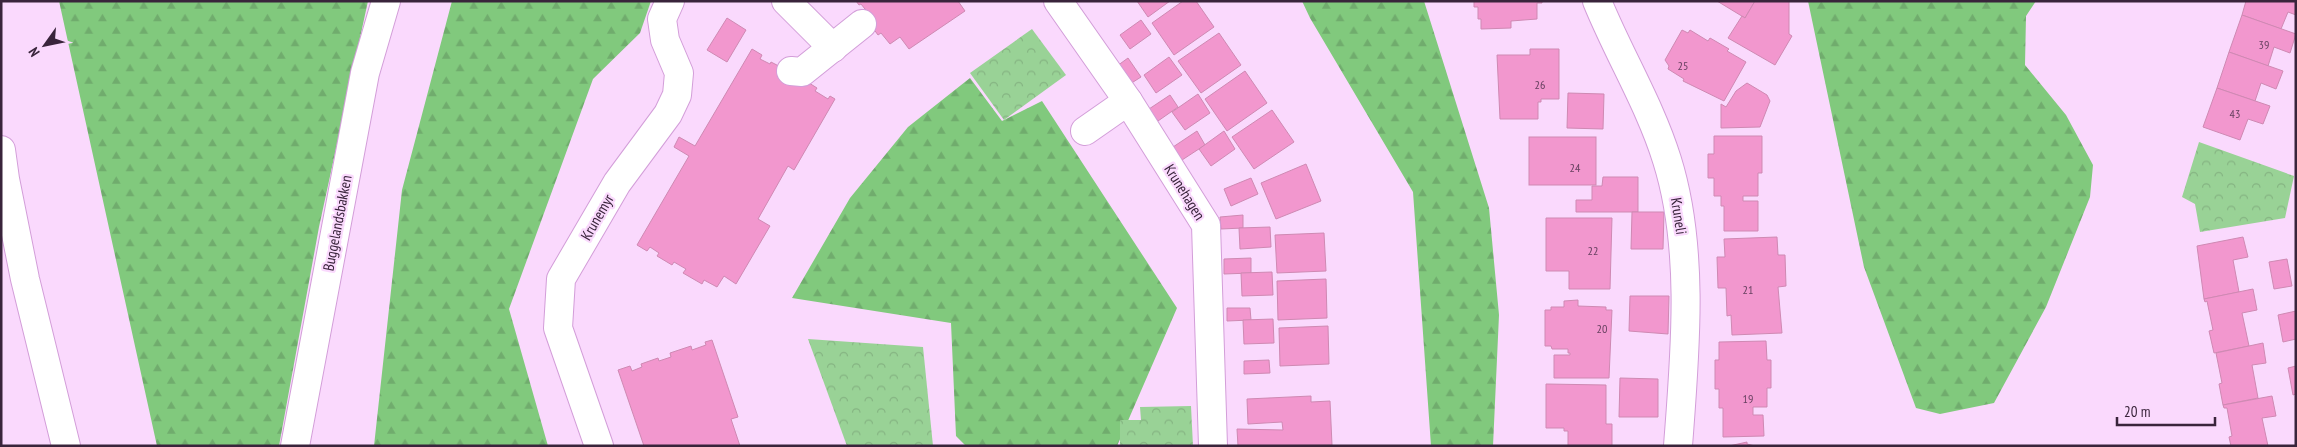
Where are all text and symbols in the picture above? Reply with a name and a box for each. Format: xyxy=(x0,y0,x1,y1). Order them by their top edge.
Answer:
north arrow xyxy=(20,20,70,70)
house number: 39 xyxy=(2259,37,2269,52)
text: N xyxy=(24,44,44,60)
house number: 25 xyxy=(1678,58,1688,73)
house number: 26 xyxy=(1535,77,1545,92)
house number: 43 xyxy=(2230,106,2240,121)
house number: 24 xyxy=(1570,160,1581,175)
street label: Krunehagen xyxy=(1160,161,1210,223)
street label: Buggelandsbakken xyxy=(318,174,356,272)
street label: Krunemyr xyxy=(576,190,618,243)
street label: Kruneli xyxy=(1667,196,1691,236)
house number: 22 xyxy=(1588,243,1598,258)
house number: 21 xyxy=(1743,282,1753,297)
house number: 20 xyxy=(1597,321,1607,336)
house number: 19 xyxy=(1743,391,1753,406)
scale bar xyxy=(2117,394,2214,426)
text: 20 m xyxy=(2124,402,2150,421)

